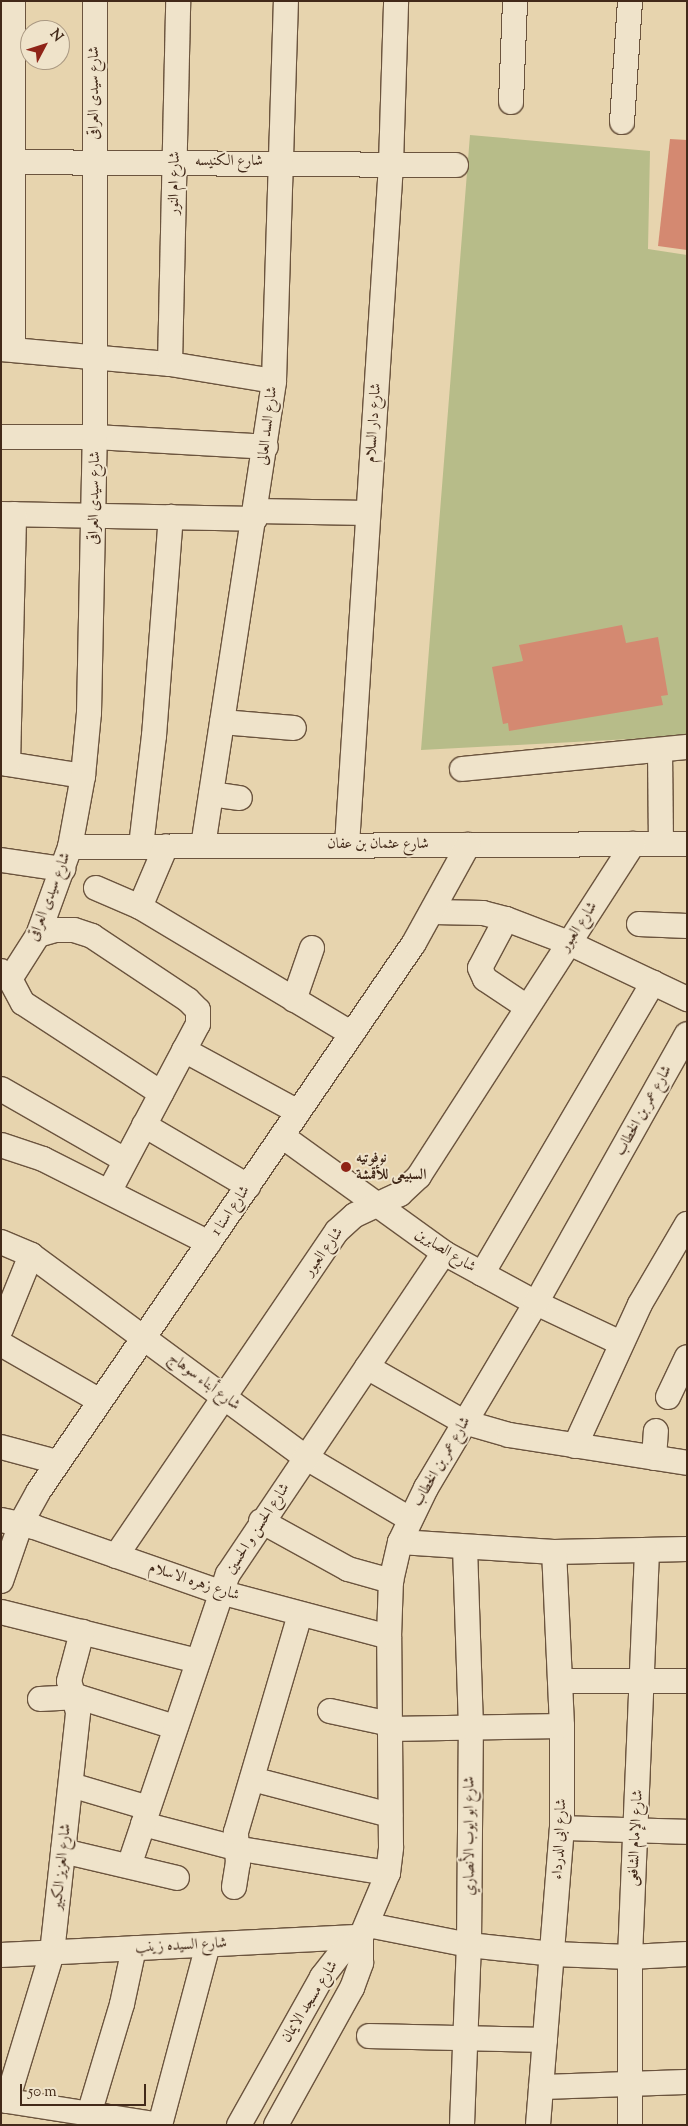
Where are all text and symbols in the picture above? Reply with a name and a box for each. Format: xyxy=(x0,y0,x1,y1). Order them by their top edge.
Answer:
north arrow xyxy=(20,20,70,70)
text: N xyxy=(44,25,67,47)
street label: شارع سيدى العراقى xyxy=(86,46,104,140)
street label: شارع ام النور xyxy=(165,151,185,215)
street label: شارع الكنيسه xyxy=(195,153,263,171)
street label: شارع دار السلام xyxy=(362,382,386,464)
street label: شارع السد العالى xyxy=(254,385,282,467)
street label: شارع سيدى العراقى xyxy=(85,451,105,545)
street label: شارع عثمان بن عفان xyxy=(327,836,429,854)
street label: شارع سيدى العراقى xyxy=(25,850,75,944)
street label: شارع العبور xyxy=(556,899,602,955)
street label: شارع عمر بن الخطاب xyxy=(612,1063,676,1159)
place label: نوفوتيه السبيعى للأقمشة xyxy=(356,1149,426,1184)
marker: نوفوتيه السبيعى للأقمشة xyxy=(340,1161,352,1173)
street label: شارع اسنا 1 xyxy=(208,1183,254,1239)
street label: شارع العبور xyxy=(300,1224,348,1280)
street label: شارع الصابرين xyxy=(411,1225,479,1277)
street label: شارع أبناء سوهاج xyxy=(165,1349,243,1415)
street label: شارع عمر بن الخطاب xyxy=(409,1414,475,1510)
street label: شارع الحسن و الحسين xyxy=(222,1480,294,1578)
street label: شارع زهره الاسلام xyxy=(146,1559,242,1605)
street label: شارع ابو ايوب الأنصاري xyxy=(461,1776,479,1896)
street label: شارع الإمام الشافعى xyxy=(624,1789,648,1887)
street label: شارع ابى الدرداء xyxy=(549,1798,571,1880)
street label: شارع العزيز الكبير xyxy=(49,1823,75,1911)
street label: شارع السيده زينب xyxy=(135,1935,227,1957)
street label: شارع مسجد الايمان xyxy=(278,1958,342,2046)
scale bar xyxy=(22,2074,149,2106)
text: 50 m xyxy=(28,2082,57,2103)

